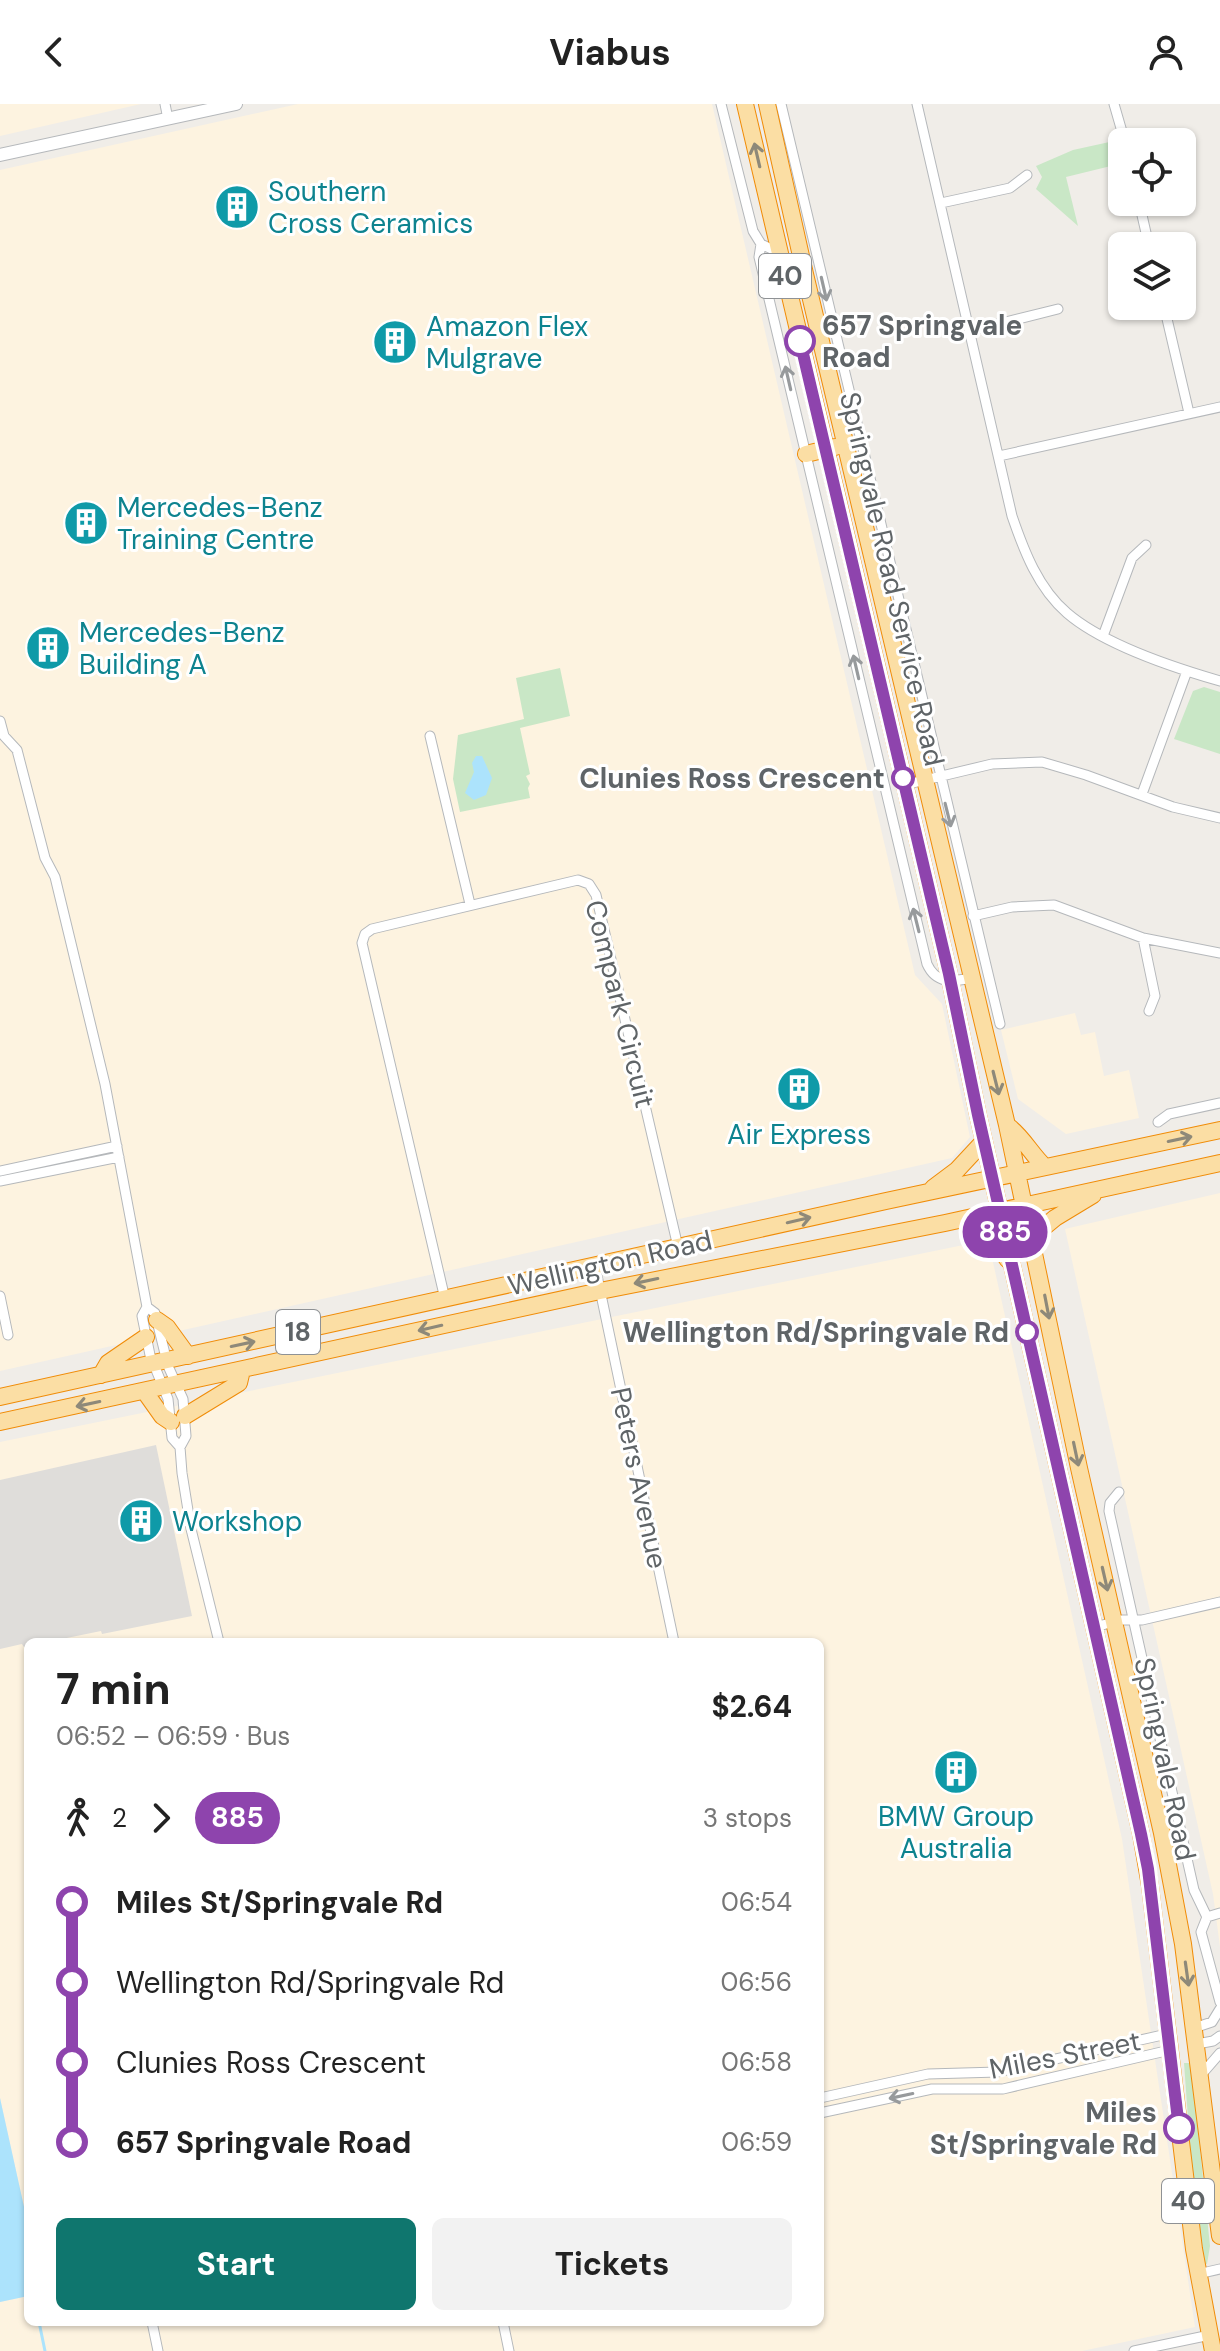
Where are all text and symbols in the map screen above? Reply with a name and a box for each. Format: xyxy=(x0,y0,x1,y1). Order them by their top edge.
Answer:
text: Viabus xyxy=(549,29,671,76)
icon: back xyxy=(32,30,76,74)
icon: person xyxy=(1144,30,1188,74)
map controls xyxy=(1108,128,1196,320)
button: locate xyxy=(1108,128,1196,216)
one-way arrow xyxy=(749,143,764,168)
place label: Southern Cross Ceramics xyxy=(268,173,473,242)
building icon: Southern Cross Ceramics xyxy=(213,183,261,231)
button: layers xyxy=(1108,232,1196,320)
road number: 40 xyxy=(759,254,811,298)
one-way arrow xyxy=(817,276,832,302)
place label: 657 Springvale Road xyxy=(822,307,1022,376)
place label: Amazon Flex Mulgrave xyxy=(426,308,588,377)
building icon: Amazon Flex Mulgrave xyxy=(371,318,419,366)
marker: 657 Springvale Road xyxy=(785,326,815,356)
one-way arrow xyxy=(780,365,795,391)
street label: Springvale Road Service Road xyxy=(831,388,953,770)
place label: Mercedes-Benz Training Centre xyxy=(117,489,323,558)
building icon: Mercedes-Benz Training Centre xyxy=(62,499,110,547)
place label: Mercedes-Benz Building A xyxy=(79,614,285,683)
building icon: Mercedes-Benz Building A xyxy=(24,624,72,672)
one-way arrow xyxy=(848,654,863,680)
place label: Clunies Ross Crescent xyxy=(579,760,885,797)
marker: Clunies Ross Crescent xyxy=(892,767,914,789)
one-way arrow xyxy=(942,801,957,827)
street label: Compark Circuit xyxy=(576,896,664,1112)
one-way arrow xyxy=(908,907,923,933)
building icon: Air Express xyxy=(775,1065,823,1113)
one-way arrow xyxy=(989,1069,1004,1095)
place label: Air Express xyxy=(727,1116,871,1153)
one-way arrow xyxy=(1166,1130,1192,1145)
line badge: 885 xyxy=(959,1206,1051,1258)
one-way arrow xyxy=(786,1212,811,1227)
text: 885 xyxy=(979,1213,1031,1250)
street label: Wellington Road xyxy=(504,1222,716,1304)
one-way arrow xyxy=(634,1274,659,1289)
one-way arrow xyxy=(1040,1294,1055,1320)
road number: 18 xyxy=(276,1310,320,1354)
place label: Wellington Rd/Springvale Rd xyxy=(623,1314,1009,1351)
one-way arrow xyxy=(417,1321,443,1336)
marker: Wellington Rd/Springvale Rd xyxy=(1016,1321,1038,1343)
one-way arrow xyxy=(230,1336,255,1351)
street label: Peters Avenue xyxy=(602,1384,676,1572)
one-way arrow xyxy=(76,1397,101,1412)
one-way arrow xyxy=(1070,1441,1085,1466)
building icon: Workshop xyxy=(117,1497,165,1545)
place label: Workshop xyxy=(172,1503,302,1540)
one-way arrow xyxy=(1098,1566,1113,1592)
street label: Springvale Road xyxy=(1125,1654,1205,1864)
text: 7 min xyxy=(56,1660,171,1718)
text: $2.64 xyxy=(711,1687,792,1726)
text: 06:52 – 06:59 · Bus xyxy=(56,1719,290,1753)
building icon: BMW Group Australia xyxy=(932,1748,980,1796)
icon: walk xyxy=(56,1796,100,1840)
icon: forward xyxy=(139,1796,183,1840)
place label: BMW Group Australia xyxy=(878,1798,1034,1867)
text: 885 xyxy=(211,1799,264,1836)
text: 2 xyxy=(112,1801,127,1835)
text: 3 stops xyxy=(703,1801,792,1835)
text: Miles St/Springvale Rd xyxy=(116,1883,443,1922)
text: 06:54 xyxy=(721,1885,792,1919)
one-way arrow xyxy=(1180,1961,1195,1986)
text: Wellington Rd/Springvale Rd xyxy=(116,1963,504,2002)
text: 06:56 xyxy=(720,1965,792,1999)
street label: Miles Street xyxy=(986,2022,1144,2088)
text: Clunies Ross Crescent xyxy=(116,2043,426,2082)
text: 06:58 xyxy=(721,2045,792,2079)
one-way arrow xyxy=(888,2089,914,2104)
place label: Miles St/Springvale Rd xyxy=(930,2094,1157,2163)
marker: Miles St/Springvale Rd xyxy=(1164,2113,1194,2143)
text: 657 Springvale Road xyxy=(116,2123,411,2162)
text: 06:59 xyxy=(721,2125,792,2159)
road number: 40 xyxy=(1162,2179,1214,2223)
button: Start xyxy=(56,2218,416,2310)
button: Tickets xyxy=(432,2218,792,2310)

